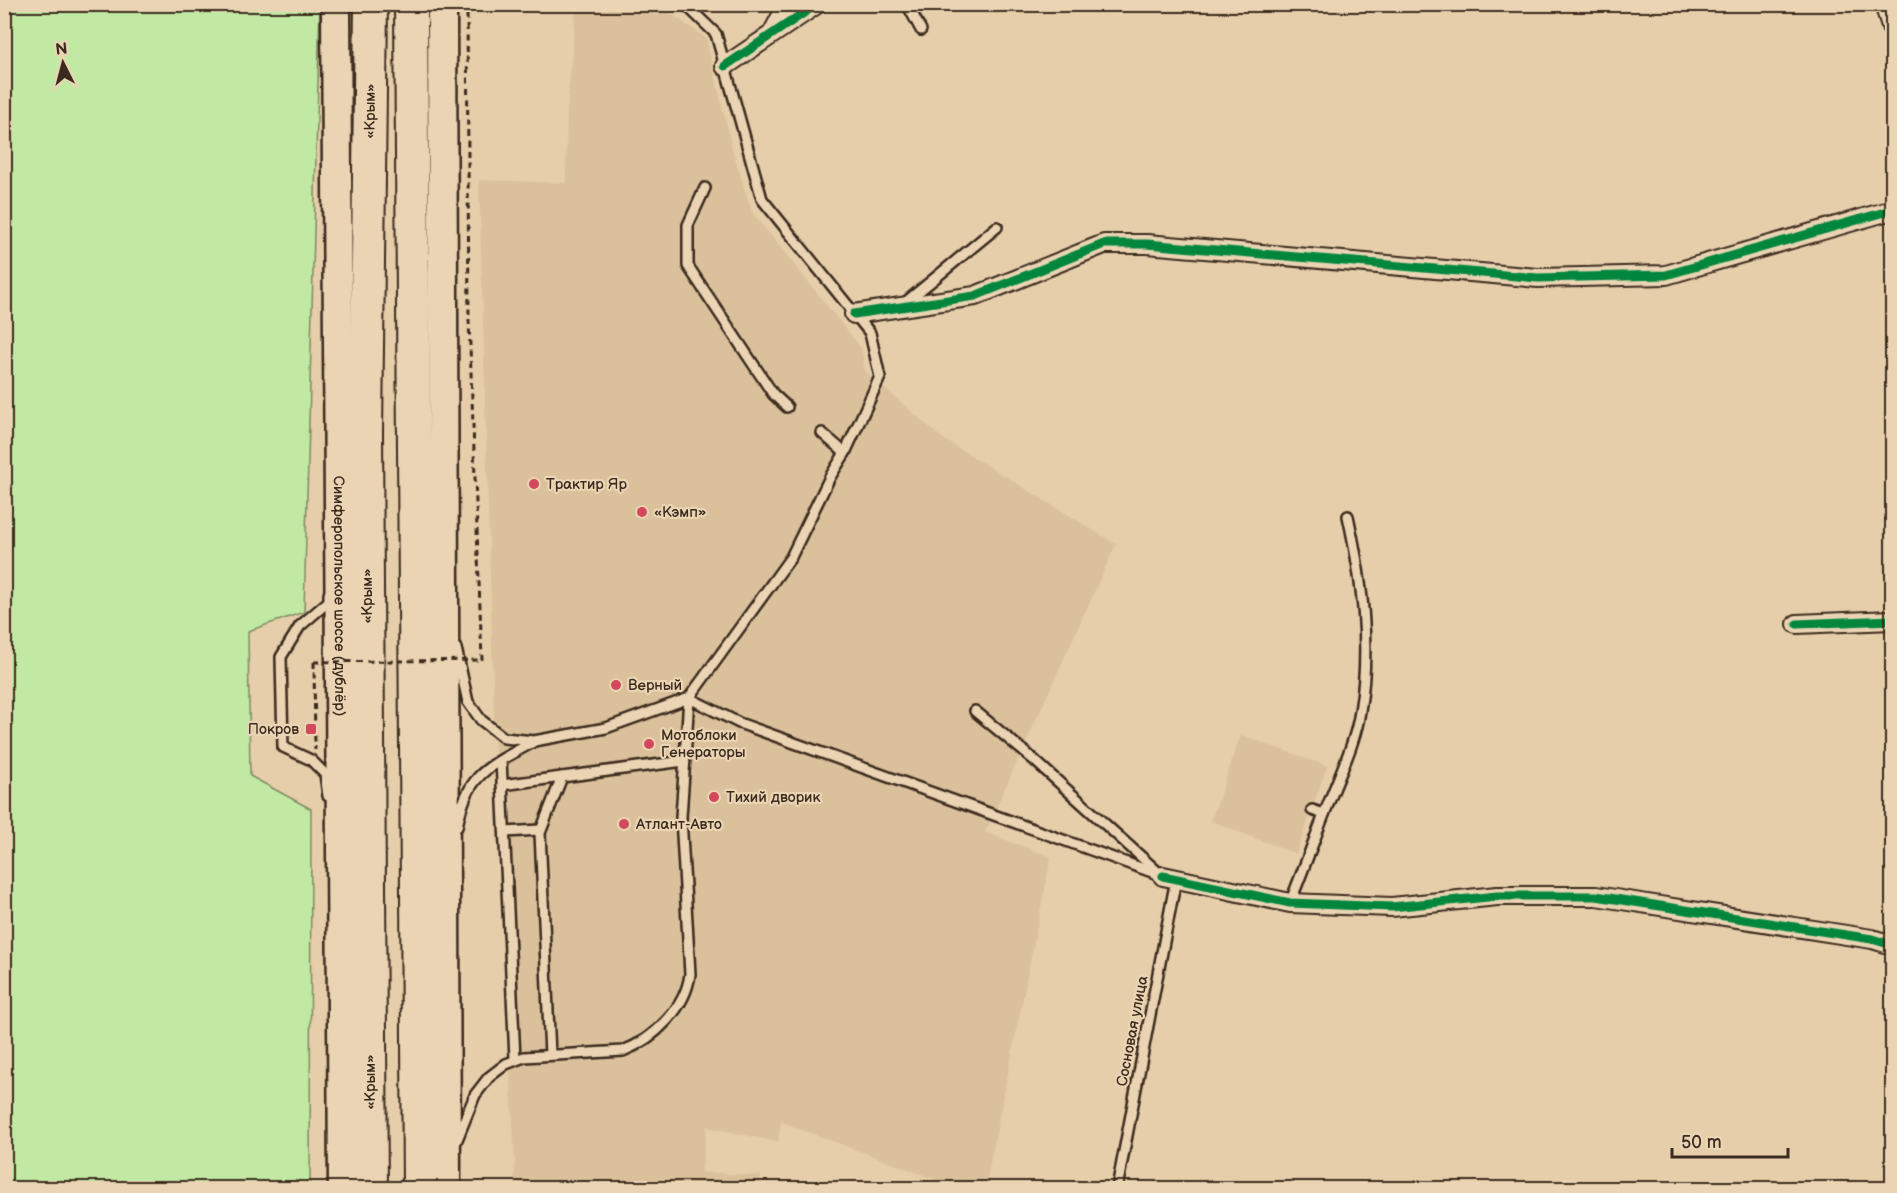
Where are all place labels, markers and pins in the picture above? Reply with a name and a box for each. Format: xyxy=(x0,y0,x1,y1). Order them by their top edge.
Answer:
place label: Трактир Яр xyxy=(546,475,627,494)
marker: Трактир Яр xyxy=(527,477,541,491)
place label: «Кэмп» xyxy=(654,503,706,522)
marker: «Кэмп» xyxy=(635,505,649,519)
place label: Верный xyxy=(628,676,682,695)
marker: Верный xyxy=(609,678,623,692)
place label: Покров xyxy=(248,720,299,739)
marker: Покров xyxy=(304,722,318,736)
place label: Мотоблоки Генераторы xyxy=(661,726,746,762)
marker: Мотоблоки Генераторы xyxy=(642,737,656,751)
place label: Тихий дворик xyxy=(726,788,820,807)
marker: Тихий дворик xyxy=(707,790,721,804)
place label: Атлант-Авто xyxy=(635,815,722,834)
marker: Атлант-Авто xyxy=(617,817,631,831)

